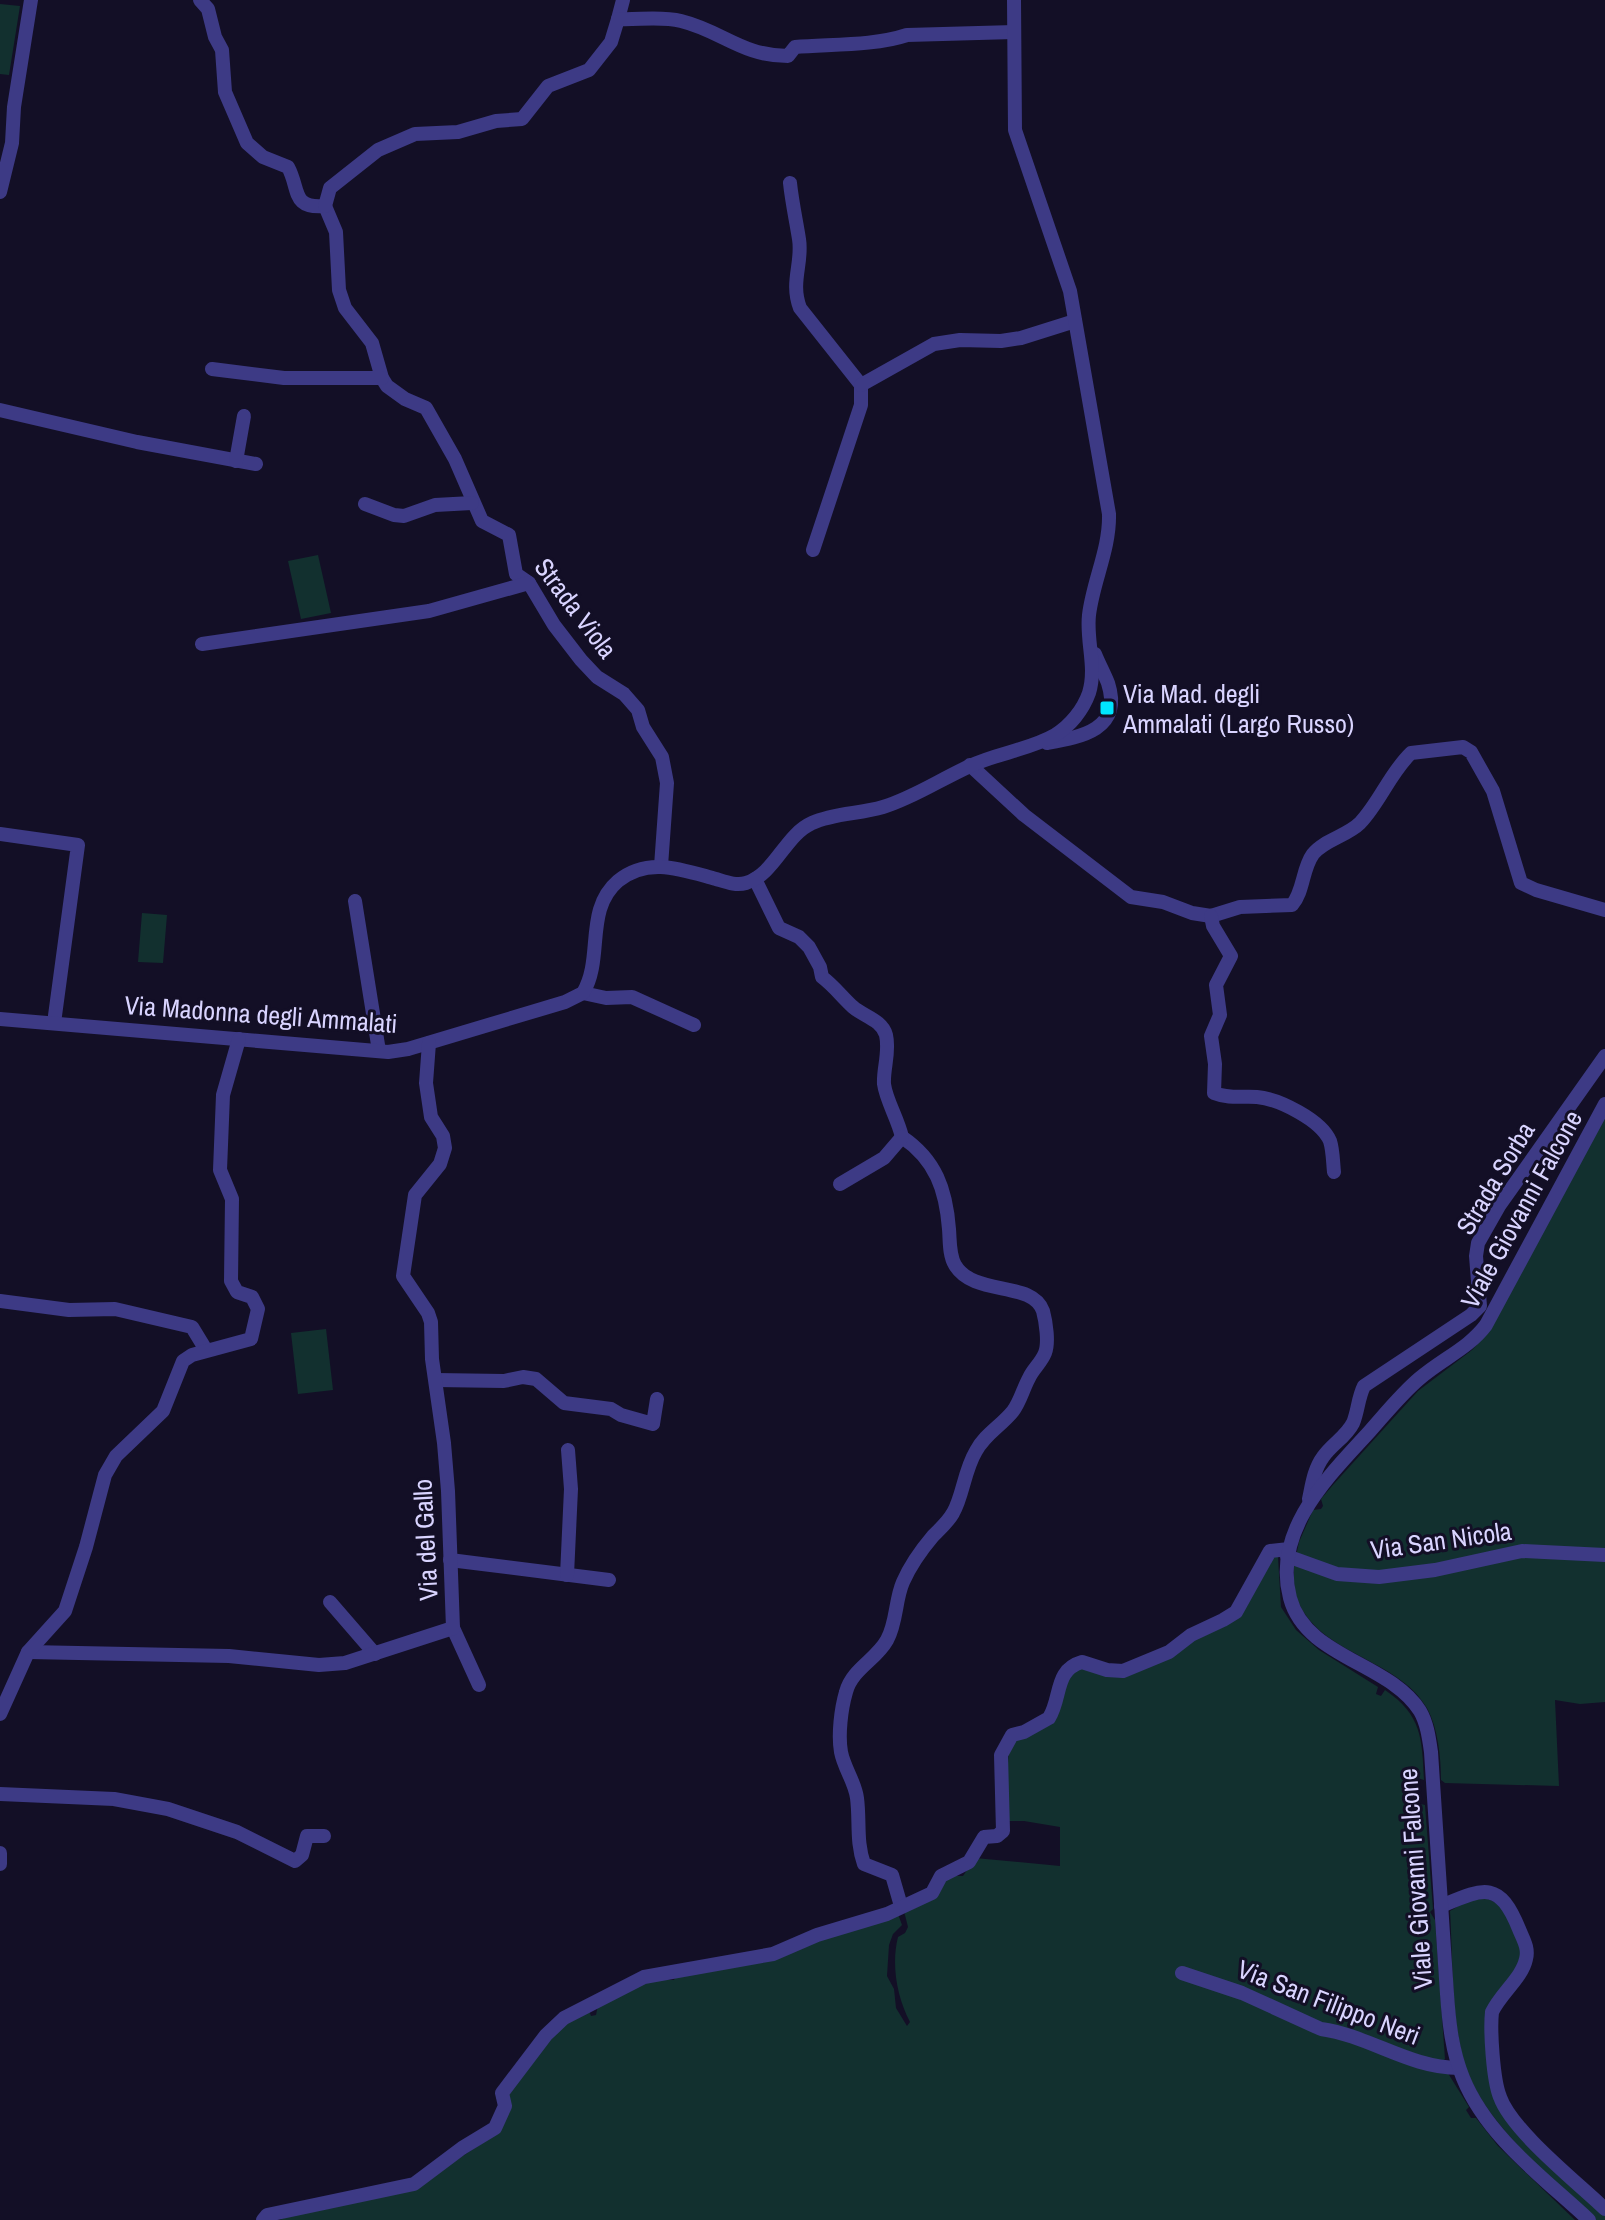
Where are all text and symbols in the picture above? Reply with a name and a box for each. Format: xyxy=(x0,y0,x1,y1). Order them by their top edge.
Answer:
street label: Strada Viola xyxy=(527,551,625,665)
place label: Via Mad. degli Ammalati (Largo Russo) xyxy=(1122,676,1354,741)
marker: Via Mad. degli Ammalati (Largo Russo) xyxy=(1098,699,1116,717)
street label: Via Madonna degli Ammalati xyxy=(123,987,399,1041)
street label: Viale Giovanni Falcone xyxy=(1452,1104,1590,1314)
street label: Strada Sorba xyxy=(1448,1115,1542,1241)
street label: Via del Gallo xyxy=(404,1478,446,1602)
street label: Via San Nicola xyxy=(1368,1513,1514,1567)
street label: Viale Giovanni Falcone xyxy=(1390,1767,1440,1991)
street label: Via San Filippo Neri xyxy=(1233,1951,1425,2053)

